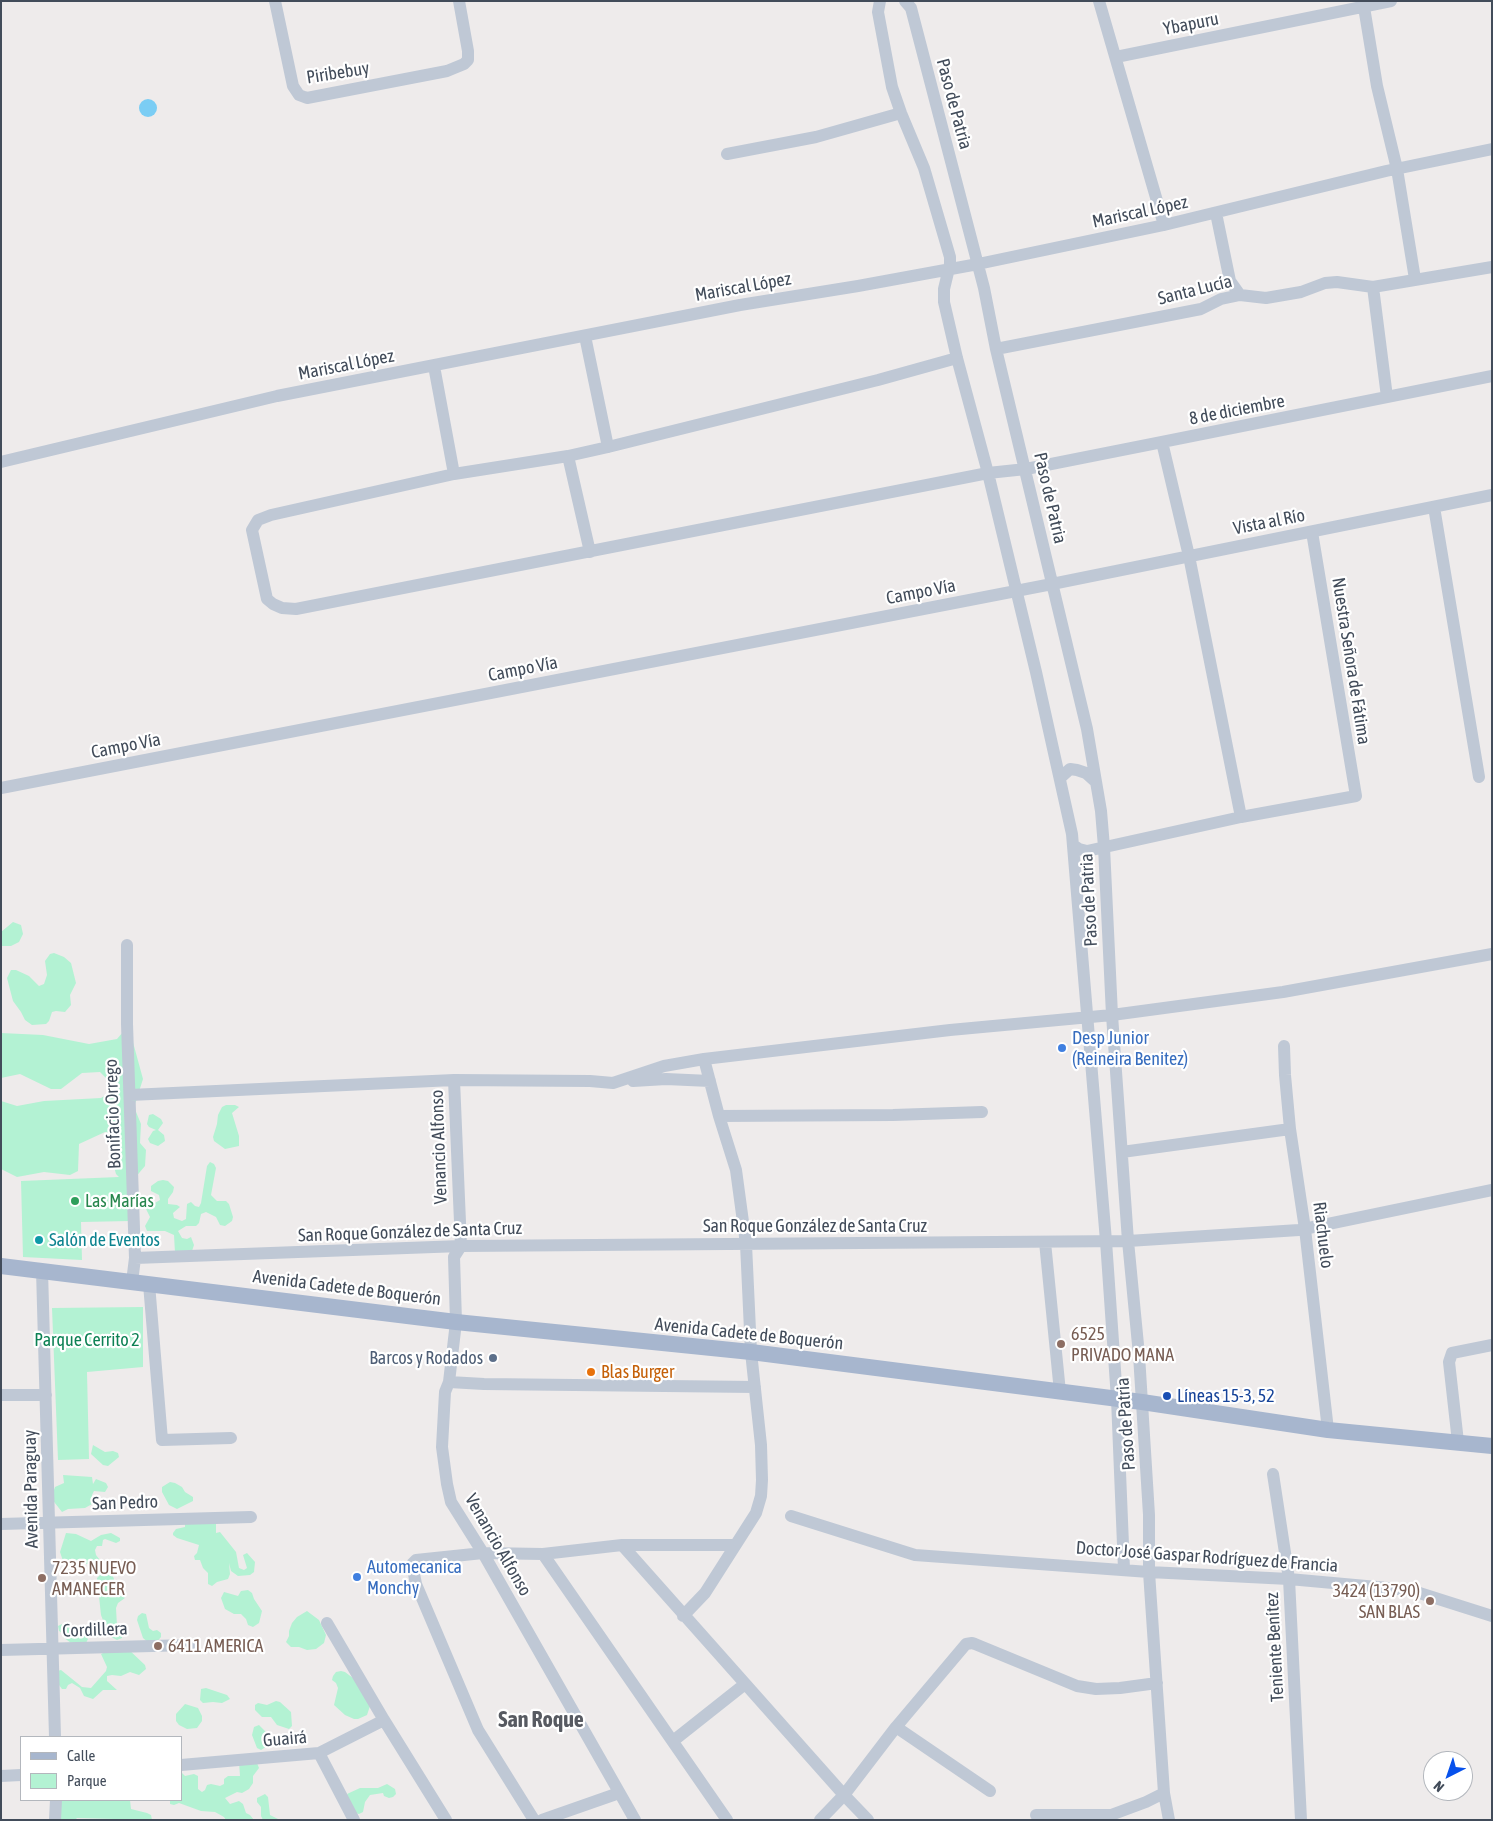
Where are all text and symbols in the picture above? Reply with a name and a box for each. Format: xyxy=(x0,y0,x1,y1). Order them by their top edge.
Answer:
street label: Ybapuru xyxy=(1161,8,1221,40)
street label: Paso de Patria xyxy=(932,56,976,152)
street label: Piribebuy xyxy=(305,57,371,89)
street label: Mariscal López xyxy=(1090,191,1190,233)
street label: Mariscal López xyxy=(693,268,793,306)
street label: Santa Lucía xyxy=(1156,270,1234,310)
street label: Mariscal López xyxy=(296,345,396,385)
street label: 8 de diciembre xyxy=(1187,390,1287,430)
street label: Paso de Patria xyxy=(1029,450,1071,546)
street label: Vista al Río xyxy=(1231,504,1307,540)
street label: Campo Vía xyxy=(884,575,958,609)
street label: Nuestra Señora de Fátima xyxy=(1327,576,1375,746)
street label: Campo Vía xyxy=(486,652,560,686)
street label: Campo Vía xyxy=(89,729,163,763)
street label: Paso de Patria xyxy=(1076,853,1102,947)
place label: Desp Junior (Reineira Benitez) xyxy=(1072,1027,1188,1070)
marker: Desp Junior (Reineira Benitez) xyxy=(1056,1042,1068,1054)
street label: Bonifacio Orrego xyxy=(100,1059,126,1169)
street label: Venancio Alfonso xyxy=(426,1089,452,1205)
place label: Las Marías xyxy=(85,1190,154,1212)
marker: Las Marías xyxy=(69,1195,81,1207)
street label: Riachuelo xyxy=(1308,1201,1338,1269)
street label: San Roque González de Santa Cruz xyxy=(703,1215,927,1237)
street label: San Roque González de Santa Cruz xyxy=(298,1217,522,1247)
place label: Salón de Eventos xyxy=(49,1229,160,1251)
marker: Salón de Eventos xyxy=(33,1234,45,1246)
street label: Avenida Cadete de Boquerón xyxy=(252,1266,442,1310)
street label: Avenida Cadete de Boquerón xyxy=(654,1313,844,1355)
place label: 6525 PRIVADO MANA xyxy=(1071,1323,1174,1366)
park label: Parque Cerrito 2 xyxy=(34,1329,140,1351)
marker: 6525 PRIVADO MANA xyxy=(1055,1338,1067,1350)
place label: Barcos y Rodados xyxy=(369,1347,483,1369)
marker: Barcos y Rodados xyxy=(487,1352,499,1364)
place label: Blas Burger xyxy=(601,1361,674,1383)
marker: Blas Burger xyxy=(585,1366,597,1378)
street label: Paso de Patria xyxy=(1112,1377,1140,1471)
place label: Líneas 15-3, 52 xyxy=(1177,1385,1275,1407)
marker: Líneas 15-3, 52 xyxy=(1161,1390,1173,1402)
street label: Avenida Paraguay xyxy=(19,1429,43,1549)
street label: Venancio Alfonso xyxy=(460,1490,536,1600)
street label: San Pedro xyxy=(92,1491,158,1515)
street label: Doctor José Gaspar Rodríguez de Francia xyxy=(1075,1537,1339,1577)
place label: Automecanica Monchy xyxy=(367,1556,462,1598)
place label: 7235 NUEVO AMANECER xyxy=(52,1557,136,1600)
marker: Automecanica Monchy xyxy=(351,1571,363,1583)
marker: 7235 NUEVO AMANECER xyxy=(36,1572,48,1584)
place label: 3424 (13790) SAN BLAS xyxy=(1333,1580,1420,1622)
street label: Teniente Benítez xyxy=(1261,1592,1289,1702)
marker: 3424 (13790) SAN BLAS xyxy=(1424,1595,1436,1607)
street label: Cordillera xyxy=(62,1618,128,1642)
place label: 6411 AMERICA xyxy=(168,1635,263,1657)
marker: 6411 AMERICA xyxy=(152,1640,164,1652)
district label: San Roque xyxy=(498,1707,584,1733)
street label: Guairá xyxy=(262,1726,308,1752)
legend xyxy=(20,1736,182,1801)
text: Calle xyxy=(67,1747,95,1764)
north arrow xyxy=(1423,1751,1473,1801)
text: Parque xyxy=(67,1772,107,1789)
text: N xyxy=(1430,1778,1447,1795)

